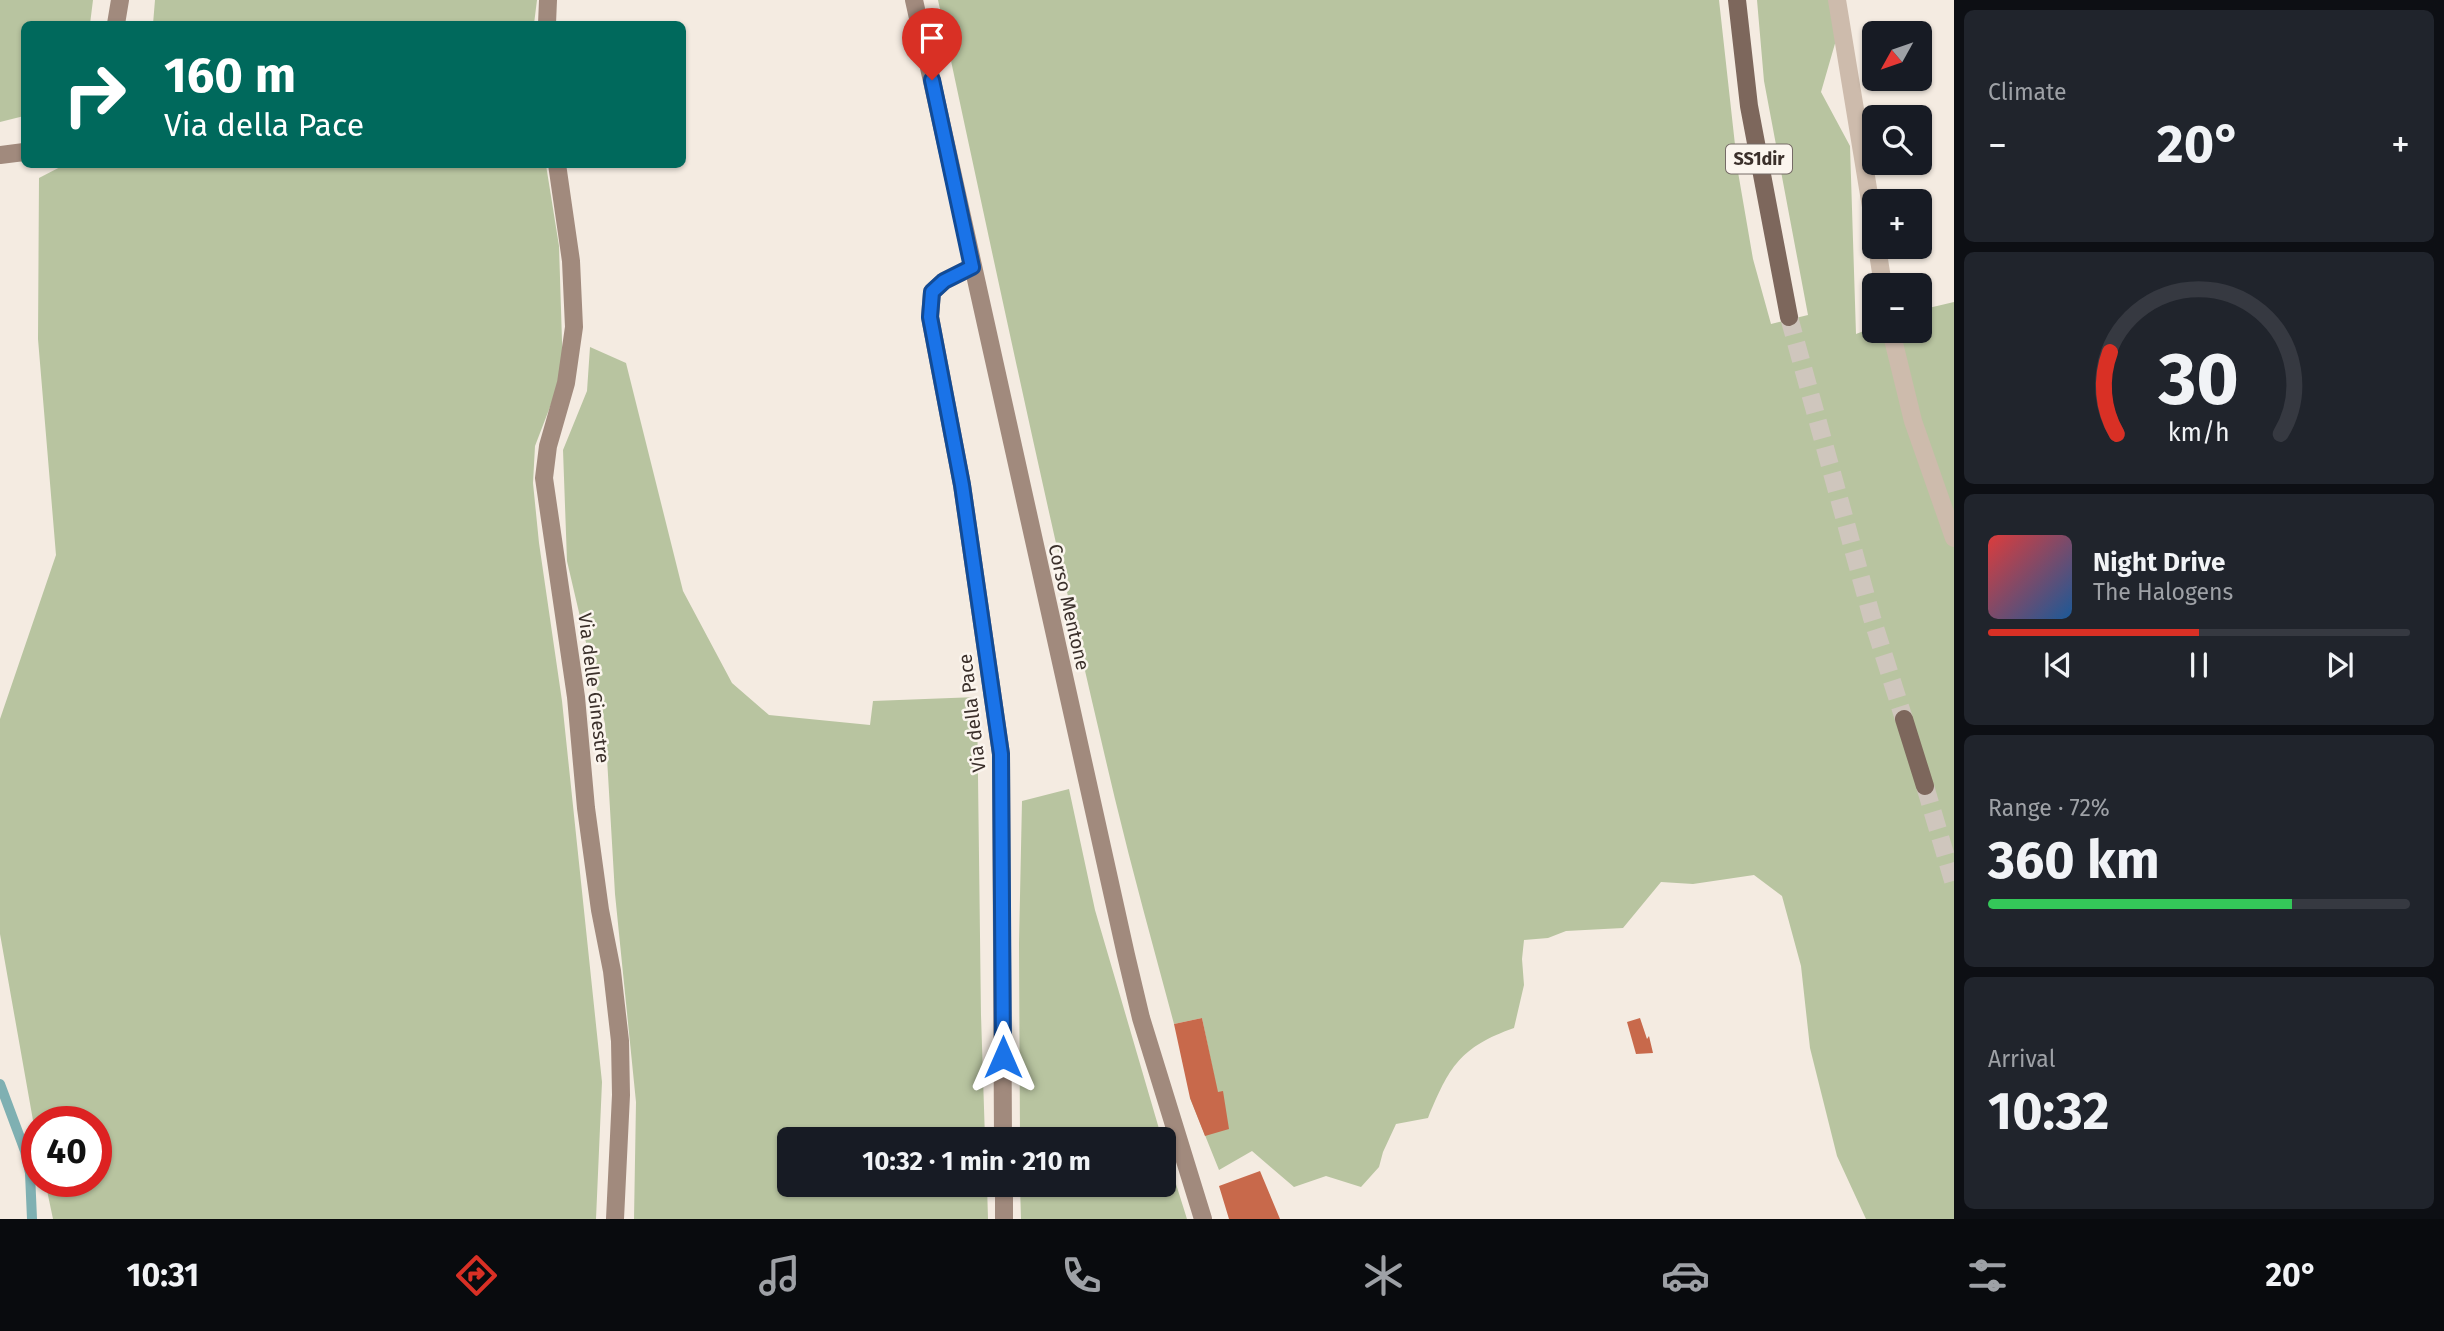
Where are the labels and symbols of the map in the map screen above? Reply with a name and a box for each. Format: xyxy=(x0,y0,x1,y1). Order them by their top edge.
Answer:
pin xyxy=(902,8,962,80)
north arrow xyxy=(1862,21,1932,91)
road number: SS1dir xyxy=(1726,144,1792,174)
street label: Corso Mentone xyxy=(1043,542,1095,672)
street label: Via delle Ginestre xyxy=(573,612,615,764)
street label: Via della Pace xyxy=(953,653,991,773)
position arrow xyxy=(966,1020,1040,1094)
speed limit sign: 40 xyxy=(21,1106,112,1197)

